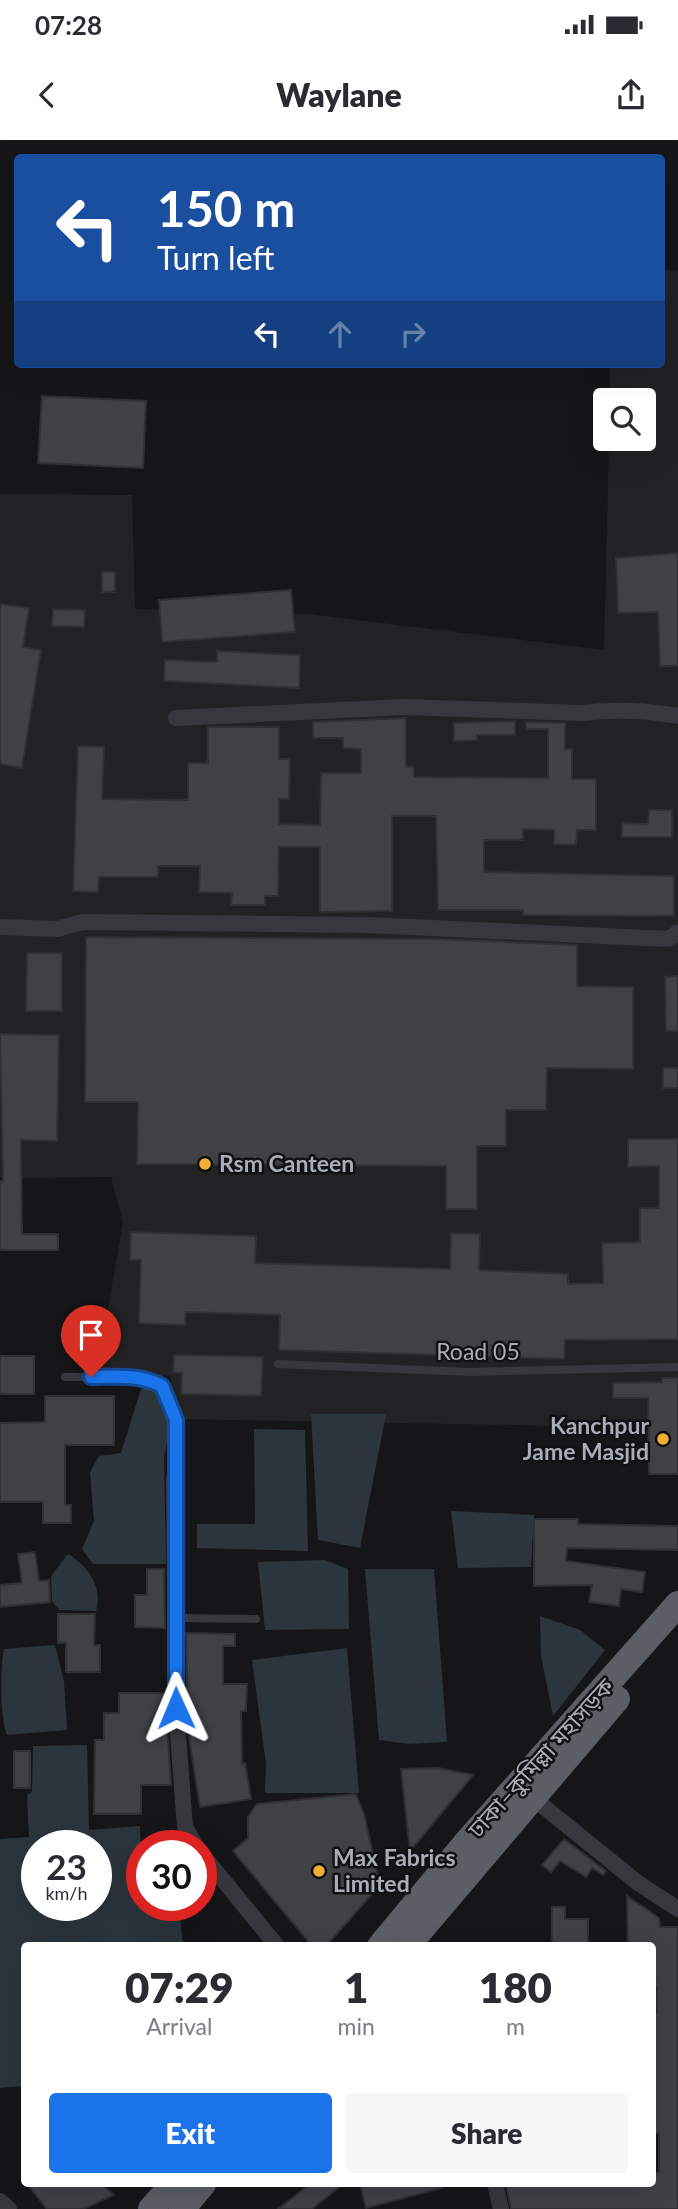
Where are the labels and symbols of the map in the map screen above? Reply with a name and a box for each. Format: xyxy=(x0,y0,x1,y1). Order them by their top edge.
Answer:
place label: Rsm Canteen xyxy=(219,1149,354,1177)
marker: Rsm Canteen xyxy=(197,1156,213,1172)
pin xyxy=(61,1305,121,1377)
street label: Road 05 xyxy=(436,1337,520,1365)
place label: Kanchpur Jame Masjid xyxy=(523,1411,649,1465)
marker: Kanchpur Jame Masjid xyxy=(655,1431,671,1447)
position arrow xyxy=(139,1671,213,1745)
street label: ঢাকা–কুমিল্লা মহাসড়ক xyxy=(461,1672,620,1844)
speed limit sign: 30 xyxy=(126,1830,217,1921)
place label: Max Fabrics Limited xyxy=(333,1843,456,1897)
marker: Max Fabrics Limited xyxy=(311,1863,327,1879)

